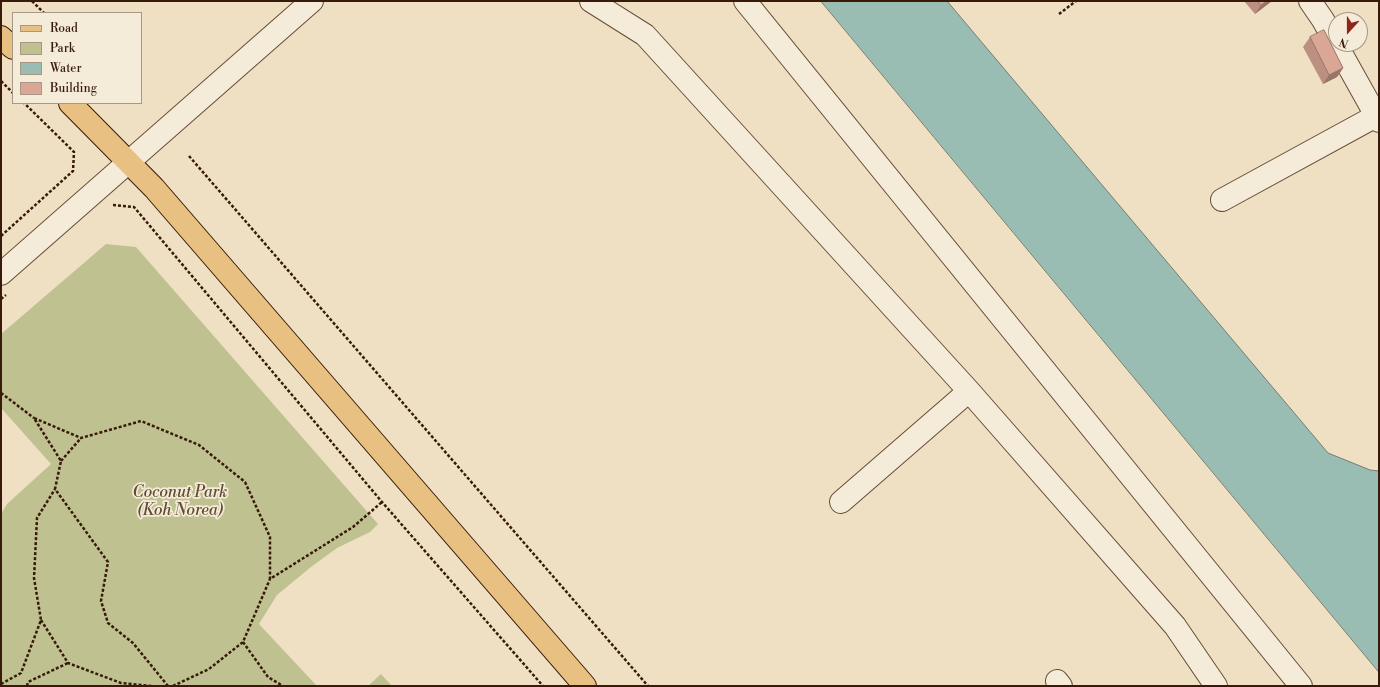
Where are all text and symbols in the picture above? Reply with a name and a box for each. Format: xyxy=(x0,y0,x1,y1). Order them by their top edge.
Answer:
legend xyxy=(12,12,142,104)
north arrow xyxy=(1328,12,1368,52)
text: Road xyxy=(50,21,78,36)
text: N xyxy=(1337,34,1351,50)
text: Park xyxy=(50,41,75,56)
text: Water xyxy=(50,61,82,76)
text: Building xyxy=(50,81,97,96)
park label: Coconut Park (Koh Norea) xyxy=(133,483,227,521)

